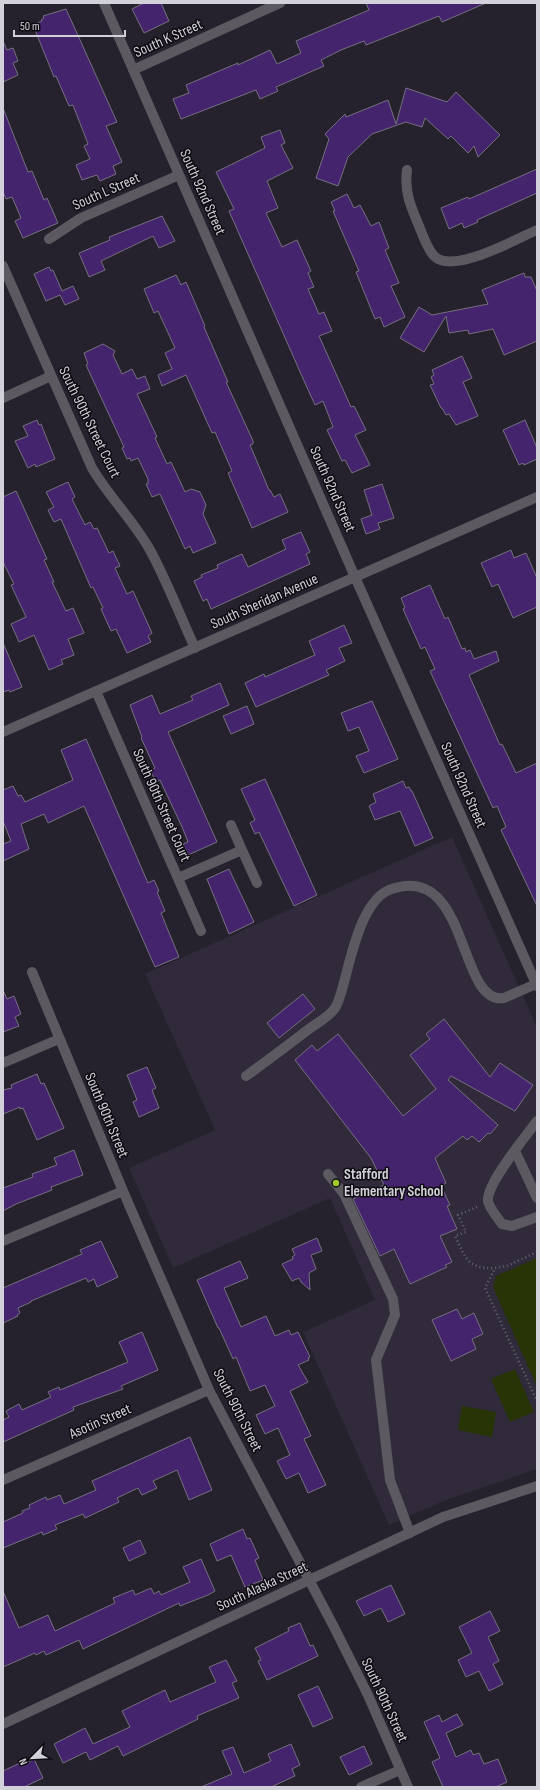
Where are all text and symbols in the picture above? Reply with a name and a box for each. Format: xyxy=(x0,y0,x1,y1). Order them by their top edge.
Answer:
scale bar xyxy=(14,12,125,38)
street label: South K Street xyxy=(131,15,206,62)
text: 50 m xyxy=(20,19,40,34)
street label: South 92nd Street xyxy=(175,146,230,238)
street label: South L Street xyxy=(70,168,143,215)
street label: South 90th Street Court xyxy=(54,363,125,481)
street label: South 92nd Street xyxy=(305,443,360,535)
street label: South Sheridan Avenue xyxy=(207,569,321,634)
street label: South 92nd Street xyxy=(436,739,491,831)
street label: South 90th Street Court xyxy=(128,746,195,865)
street label: South 90th Street xyxy=(80,1070,133,1161)
place label: Stafford Elementary School xyxy=(344,1165,443,1201)
marker: Stafford Elementary School xyxy=(331,1178,341,1188)
street label: South 90th Street xyxy=(209,1366,267,1455)
street label: Asotin Street xyxy=(65,1399,135,1444)
street label: South Alaska Street xyxy=(214,1557,311,1616)
street label: South 90th Street xyxy=(357,1655,412,1746)
north arrow xyxy=(12,1738,52,1778)
text: N xyxy=(16,1756,30,1767)

